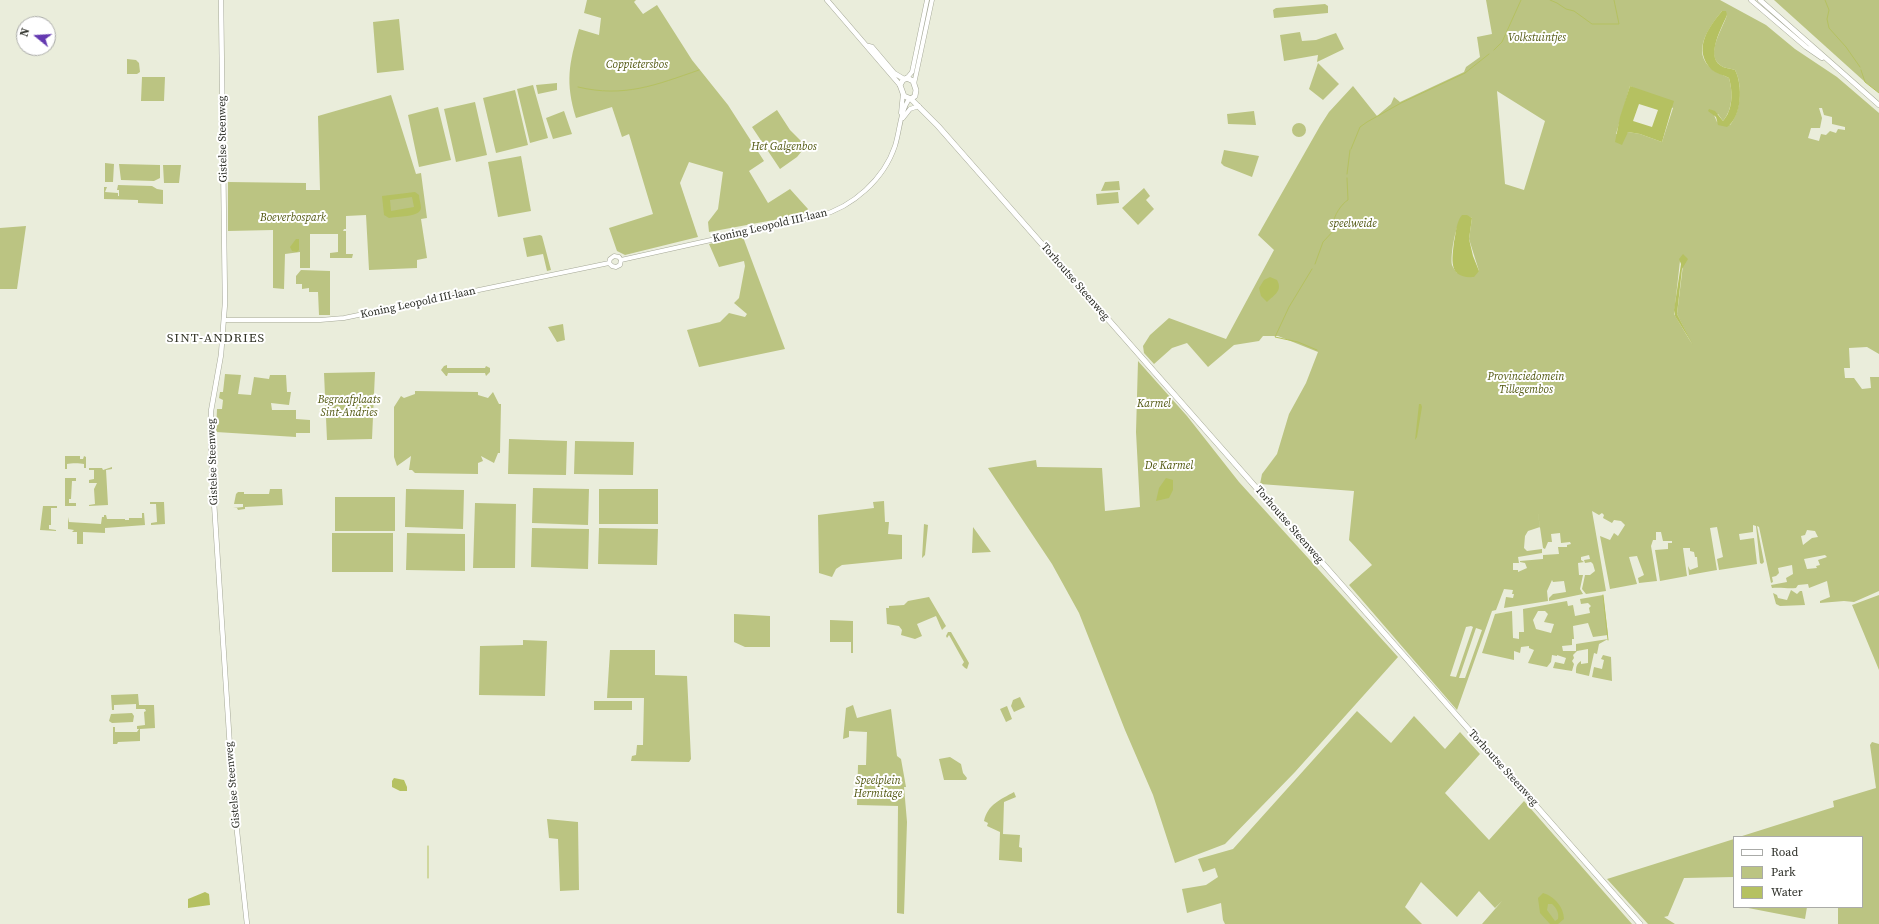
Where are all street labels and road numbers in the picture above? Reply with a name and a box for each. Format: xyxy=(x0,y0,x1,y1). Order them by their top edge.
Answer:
street label: Gistelse Steenweg xyxy=(216,95,230,183)
street label: Koning Leopold III-laan xyxy=(711,206,829,246)
street label: Torhoutse Steenweg xyxy=(1038,241,1112,323)
street label: Koning Leopold III-laan xyxy=(359,284,477,322)
street label: Gistelse Steenweg xyxy=(205,418,221,506)
street label: Torhoutse Steenweg xyxy=(1252,484,1326,566)
street label: Torhoutse Steenweg xyxy=(1465,727,1541,809)
street label: Gistelse Steenweg xyxy=(223,741,243,829)

